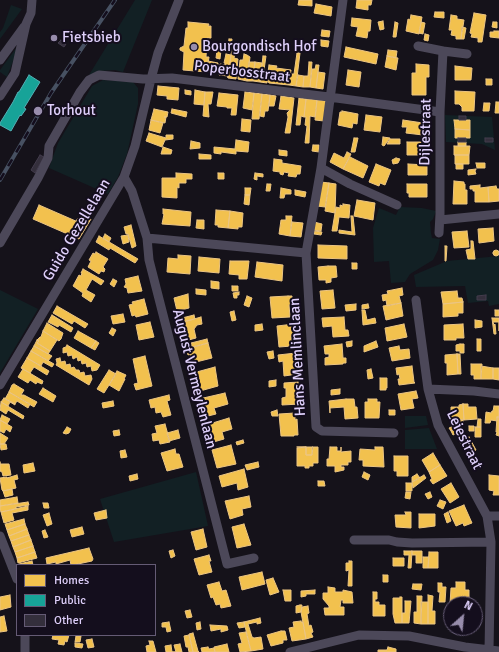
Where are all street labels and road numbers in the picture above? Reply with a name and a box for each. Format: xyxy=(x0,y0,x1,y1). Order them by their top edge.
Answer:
street label: Poperbosstraat xyxy=(193,57,291,87)
street label: Dijlestraat xyxy=(416,98,436,166)
street label: Guido Gezellelaan xyxy=(39,176,115,284)
street label: Hans Memlinclaan xyxy=(286,297,310,417)
street label: August Vermeylenlaan xyxy=(168,307,220,451)
street label: Leiestraat xyxy=(442,407,486,473)

